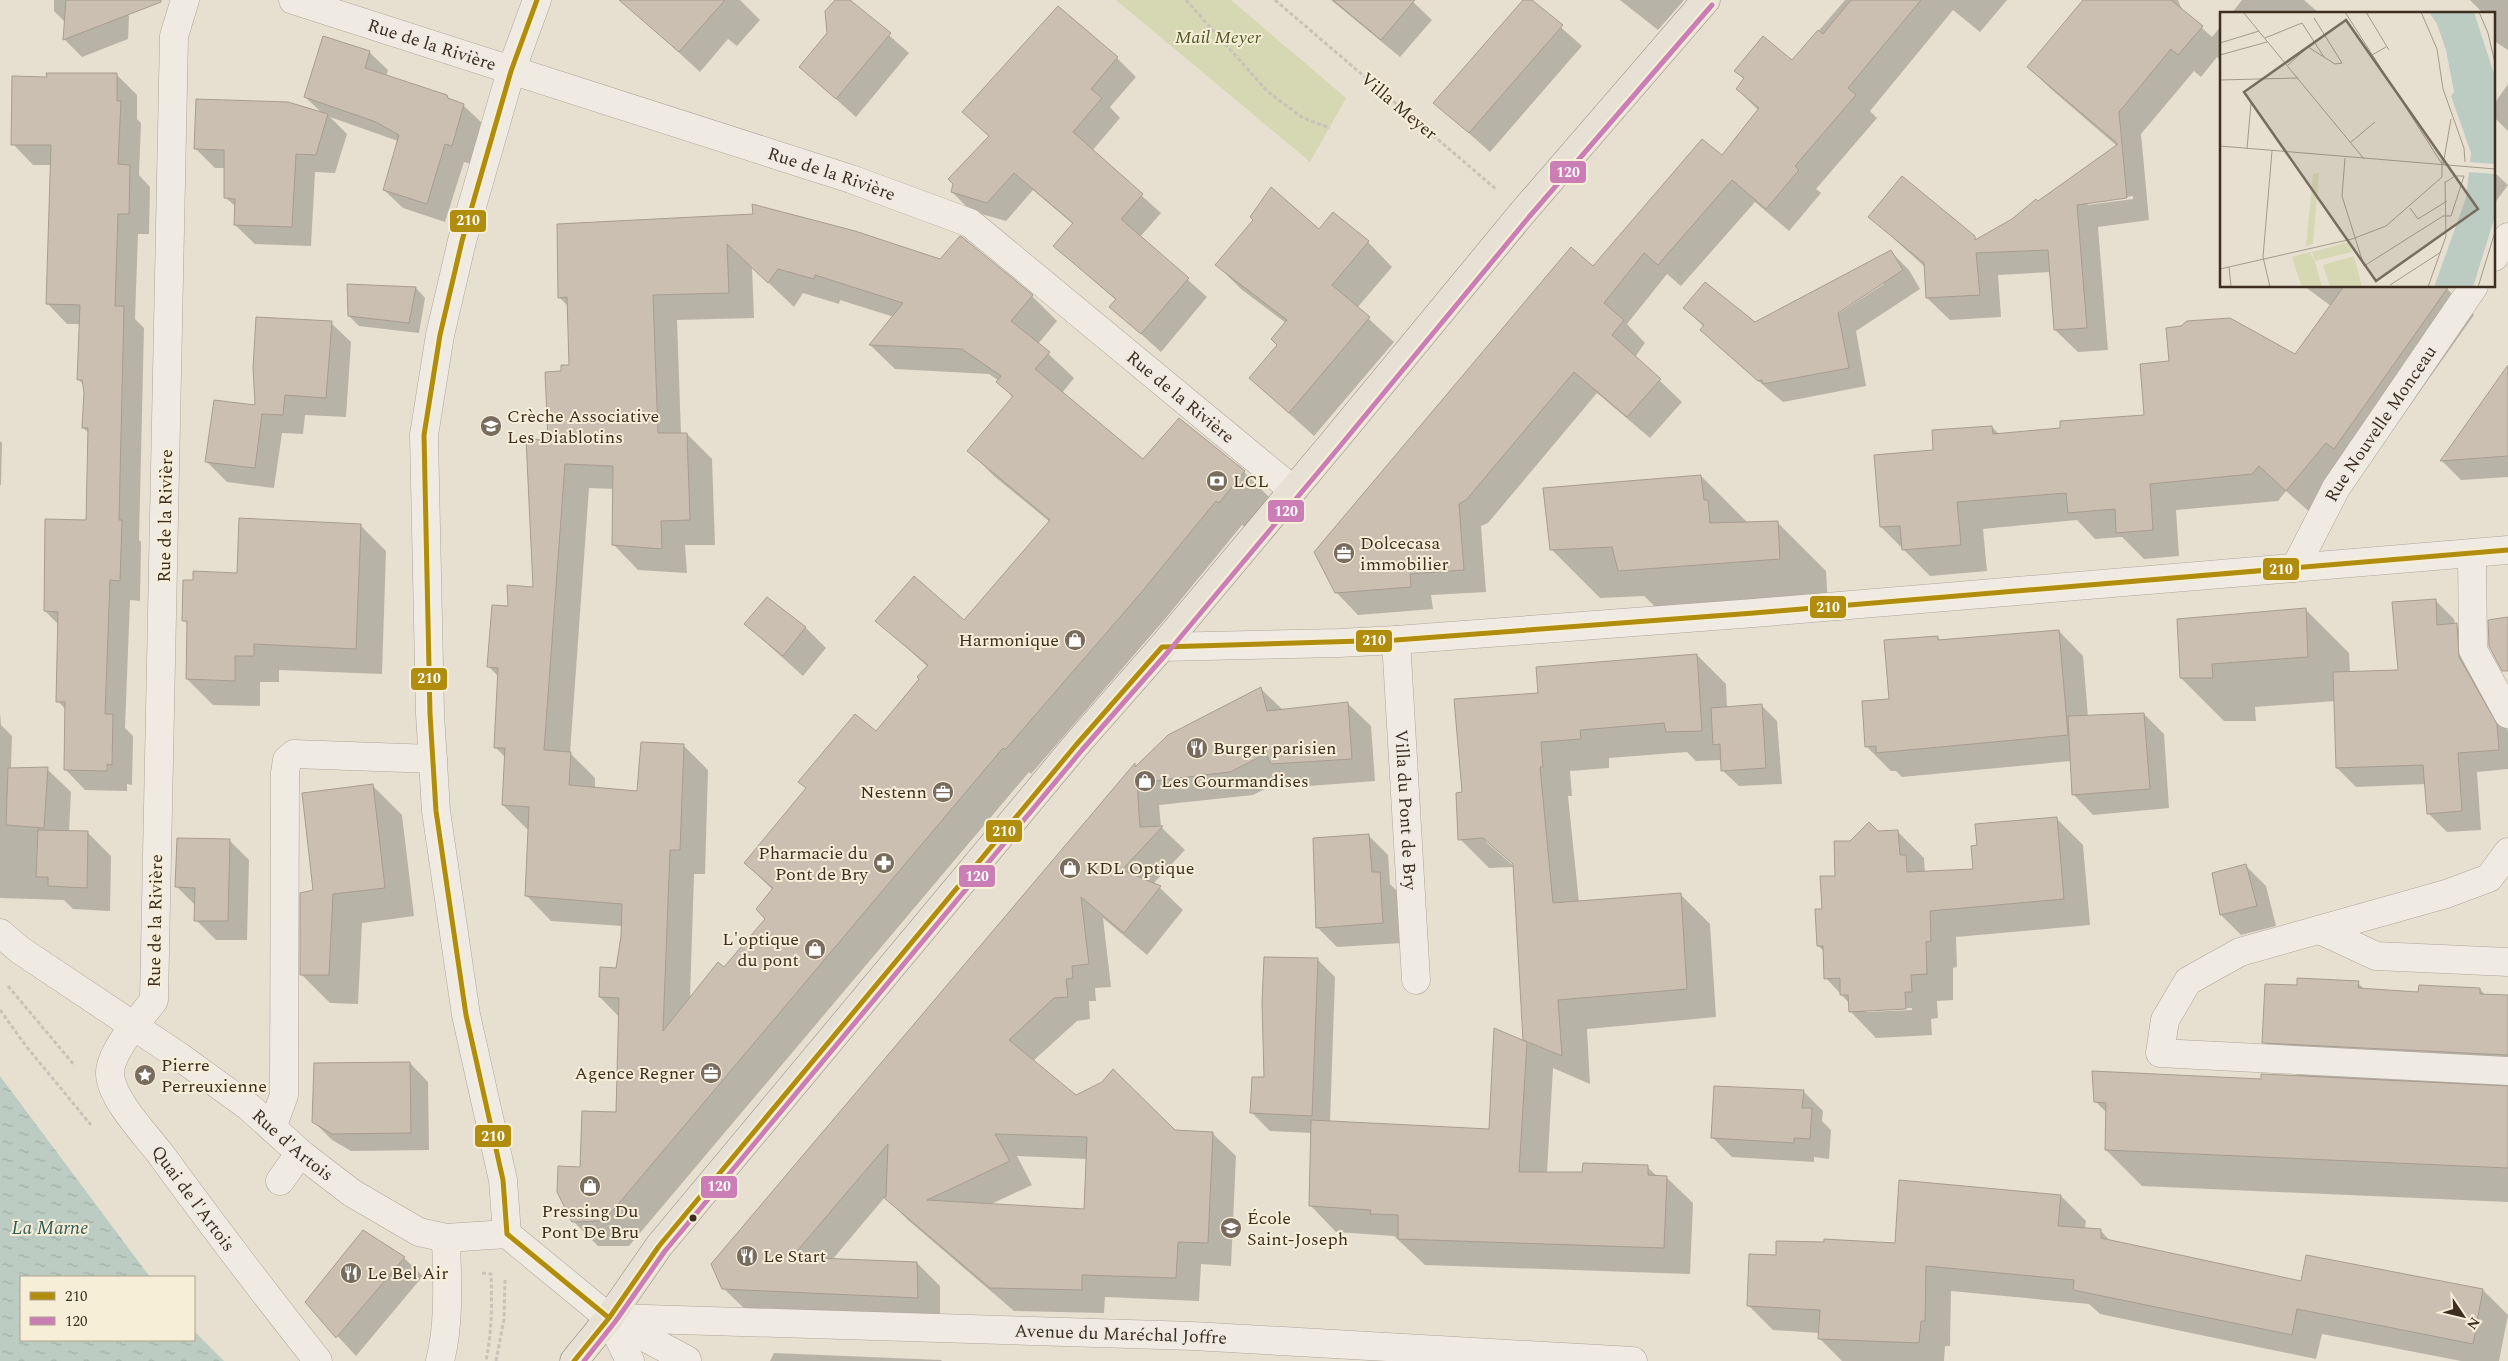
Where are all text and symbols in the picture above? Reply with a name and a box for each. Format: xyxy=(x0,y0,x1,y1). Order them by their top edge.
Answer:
street label: Rue de la Rivière xyxy=(364,12,500,78)
inset map xyxy=(2220,12,2496,288)
park label: Mail Meyer xyxy=(1175,24,1262,51)
street label: Villa Meyer xyxy=(1354,66,1443,147)
street label: Rue de la Rivière xyxy=(764,140,899,208)
line badge: 120 xyxy=(1549,160,1587,184)
text: 120 xyxy=(1556,162,1580,183)
line badge: 210 xyxy=(449,209,487,233)
text: 210 xyxy=(456,210,480,231)
street label: Rue Nouvelle Monceau xyxy=(2318,340,2444,507)
street label: Rue de la Rivière xyxy=(1120,344,1240,450)
place label: Crèche Associative Les Diablotins xyxy=(507,403,659,451)
school or university icon: Crèche Associative Les Diablotins xyxy=(479,414,503,438)
street label: Rue de la Rivière xyxy=(151,449,180,583)
place label: LCL xyxy=(1233,468,1269,495)
bank icon: LCL xyxy=(1205,469,1229,493)
line badge: 120 xyxy=(1267,499,1305,523)
text: 120 xyxy=(1274,501,1298,522)
place label: Dolcecasa immobilier xyxy=(1360,530,1449,578)
office icon: Dolcecasa immobilier xyxy=(1332,541,1356,565)
line badge: 210 xyxy=(2262,557,2300,581)
text: 210 xyxy=(2269,559,2293,580)
line badge: 210 xyxy=(1809,595,1847,619)
text: 210 xyxy=(1816,597,1840,618)
place label: Harmonique xyxy=(958,627,1059,654)
shop icon: Harmonique xyxy=(1063,628,1087,652)
line badge: 210 xyxy=(1355,629,1393,653)
text: 210 xyxy=(1362,630,1386,651)
line badge: 210 xyxy=(410,667,448,691)
text: 210 xyxy=(417,668,441,689)
street label: Villa du Pont de Bry xyxy=(1387,729,1424,892)
place label: Burger parisien xyxy=(1213,735,1337,762)
restaurant icon: Burger parisien xyxy=(1185,736,1209,760)
place label: Les Gourmandises xyxy=(1161,768,1309,795)
shop icon: Les Gourmandises xyxy=(1133,769,1157,793)
place label: Nestenn xyxy=(860,779,927,806)
office icon: Nestenn xyxy=(931,780,955,804)
line badge: 210 xyxy=(985,819,1023,843)
text: 210 xyxy=(992,821,1016,842)
place label: Pharmacie du Pont de Bry xyxy=(758,840,869,888)
pharmacy icon: Pharmacie du Pont de Bry xyxy=(872,851,896,875)
street label: Rue de la Rivière xyxy=(141,854,170,988)
place label: KDL Optique xyxy=(1086,855,1194,882)
shop icon: KDL Optique xyxy=(1058,856,1082,880)
line badge: 120 xyxy=(958,864,996,888)
text: 120 xyxy=(965,866,989,887)
place label: L'optique du pont xyxy=(722,926,799,974)
shop icon: L'optique du pont xyxy=(803,937,827,961)
place label: Pierre Perreuxienne xyxy=(161,1052,267,1100)
place label: Agence Regner xyxy=(575,1060,695,1087)
office icon: Agence Regner xyxy=(699,1061,723,1085)
place icon: Pierre Perreuxienne xyxy=(133,1063,157,1087)
street label: Rue d'Artois xyxy=(246,1103,339,1188)
line badge: 210 xyxy=(474,1124,512,1148)
text: 210 xyxy=(481,1126,505,1147)
street label: Quai de l'Artois xyxy=(144,1140,242,1258)
shop icon: Pressing Du Pont De Bru xyxy=(578,1174,602,1198)
line badge: 120 xyxy=(700,1175,738,1199)
text: 120 xyxy=(707,1176,731,1197)
place label: Pressing Du Pont De Bru xyxy=(541,1198,639,1246)
place label: École Saint-Joseph xyxy=(1247,1205,1348,1253)
unlabelled marker xyxy=(688,1213,698,1223)
water label: La Marne xyxy=(12,1214,88,1243)
school or university icon: École Saint-Joseph xyxy=(1219,1216,1243,1240)
place label: Le Start xyxy=(763,1243,826,1270)
restaurant icon: Le Start xyxy=(735,1244,759,1268)
place label: Le Bel Air xyxy=(367,1260,448,1287)
restaurant icon: Le Bel Air xyxy=(339,1261,363,1285)
legend xyxy=(20,1276,195,1341)
text: 210 xyxy=(65,1285,88,1308)
north arrow xyxy=(2438,1291,2488,1341)
text: 120 xyxy=(65,1310,88,1333)
text: N xyxy=(2461,1312,2485,1334)
street label: Avenue du Maréchal Joffre xyxy=(1014,1317,1228,1352)

